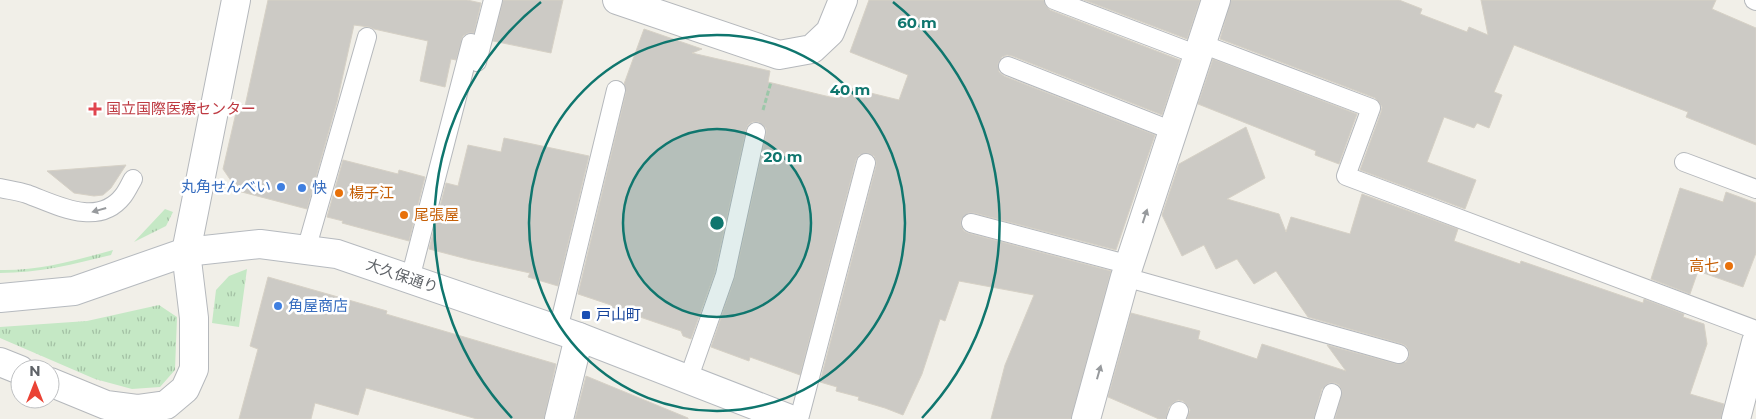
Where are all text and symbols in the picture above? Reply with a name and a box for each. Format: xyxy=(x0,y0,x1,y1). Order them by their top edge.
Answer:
text: 60 m xyxy=(897,13,937,32)
text: 40 m xyxy=(830,80,870,99)
place label: 国立国際医療センター xyxy=(106,99,256,118)
marker: 国立国際医療センター xyxy=(88,102,102,116)
text: 20 m xyxy=(763,147,803,166)
place label: 丸角せんべい xyxy=(181,177,271,196)
place label: 快 xyxy=(312,178,327,197)
marker: 丸角せんべい xyxy=(275,181,287,193)
marker: 快 xyxy=(296,182,308,194)
place label: 楊子江 xyxy=(349,183,394,202)
marker: 楊子江 xyxy=(333,187,345,199)
place label: 尾張屋 xyxy=(414,205,459,224)
one-way arrow xyxy=(91,207,106,215)
marker: 尾張屋 xyxy=(398,209,410,221)
one-way arrow xyxy=(1142,209,1150,224)
centre of rings xyxy=(708,214,726,232)
street label: 大久保通り xyxy=(364,254,441,297)
place label: 高七 xyxy=(1689,256,1719,275)
marker: 高七 xyxy=(1723,260,1735,272)
place label: 角屋商店 xyxy=(288,296,348,315)
marker: 角屋商店 xyxy=(272,300,284,312)
place label: 戸山町 xyxy=(596,305,641,324)
marker: 戸山町 xyxy=(580,309,592,321)
north arrow xyxy=(10,359,60,409)
text: N xyxy=(29,362,41,380)
one-way arrow xyxy=(1095,364,1103,379)

